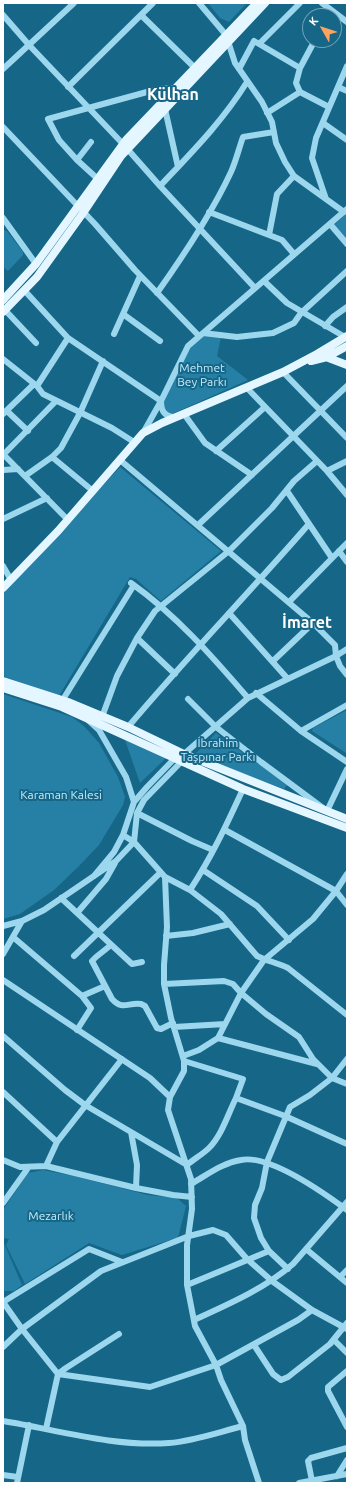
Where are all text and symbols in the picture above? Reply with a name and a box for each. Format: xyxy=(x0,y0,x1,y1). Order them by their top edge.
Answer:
north arrow xyxy=(302,8,342,48)
text: K xyxy=(306,14,320,28)
district label: Külhan xyxy=(147,85,199,105)
park label: Mehmet Bey Parkı xyxy=(177,361,227,389)
district label: İmaret xyxy=(282,613,332,633)
park label: İbrahim Taşpınar Parkı xyxy=(181,736,255,764)
park label: Karaman Kalesi xyxy=(20,788,102,802)
park label: Mezarlık xyxy=(28,1209,74,1223)

